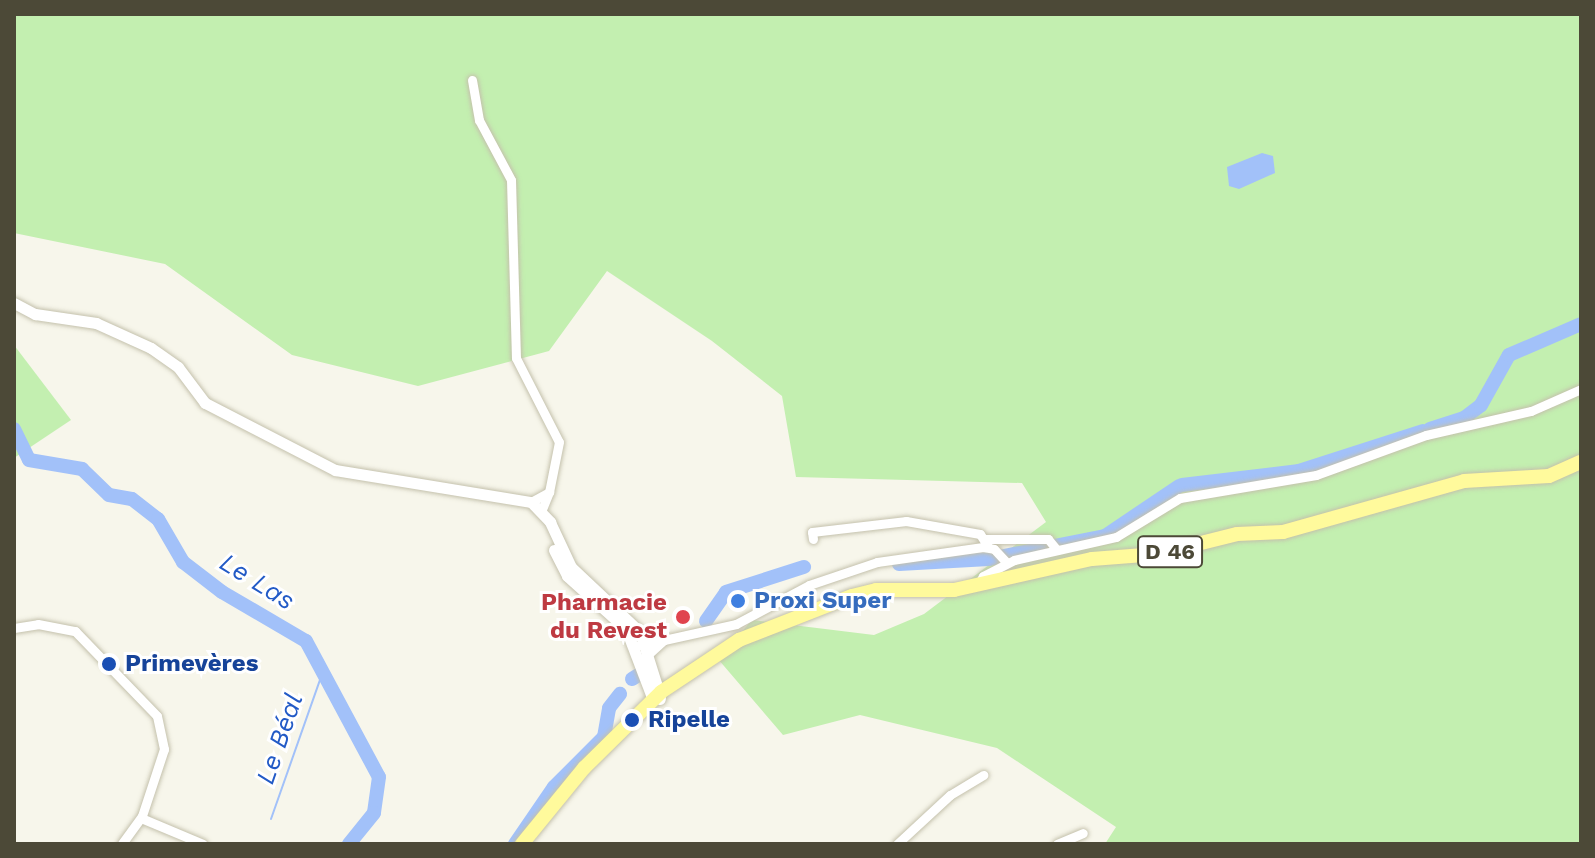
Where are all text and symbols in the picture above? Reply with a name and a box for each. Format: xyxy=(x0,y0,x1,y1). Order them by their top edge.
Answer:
road number: D 46 xyxy=(1136,534,1204,570)
water label: Le Las xyxy=(214,547,300,617)
place label: Proxi Super xyxy=(754,587,891,615)
place label: Pharmacie du Revest xyxy=(541,589,667,645)
marker: Proxi Super xyxy=(729,592,747,610)
marker: Pharmacie du Revest xyxy=(674,608,692,626)
place label: Primevères xyxy=(125,650,258,678)
marker: Primevères xyxy=(100,655,118,673)
water label: Le Béal xyxy=(250,690,310,788)
place label: Ripelle xyxy=(648,706,730,734)
marker: Ripelle xyxy=(623,711,641,729)

